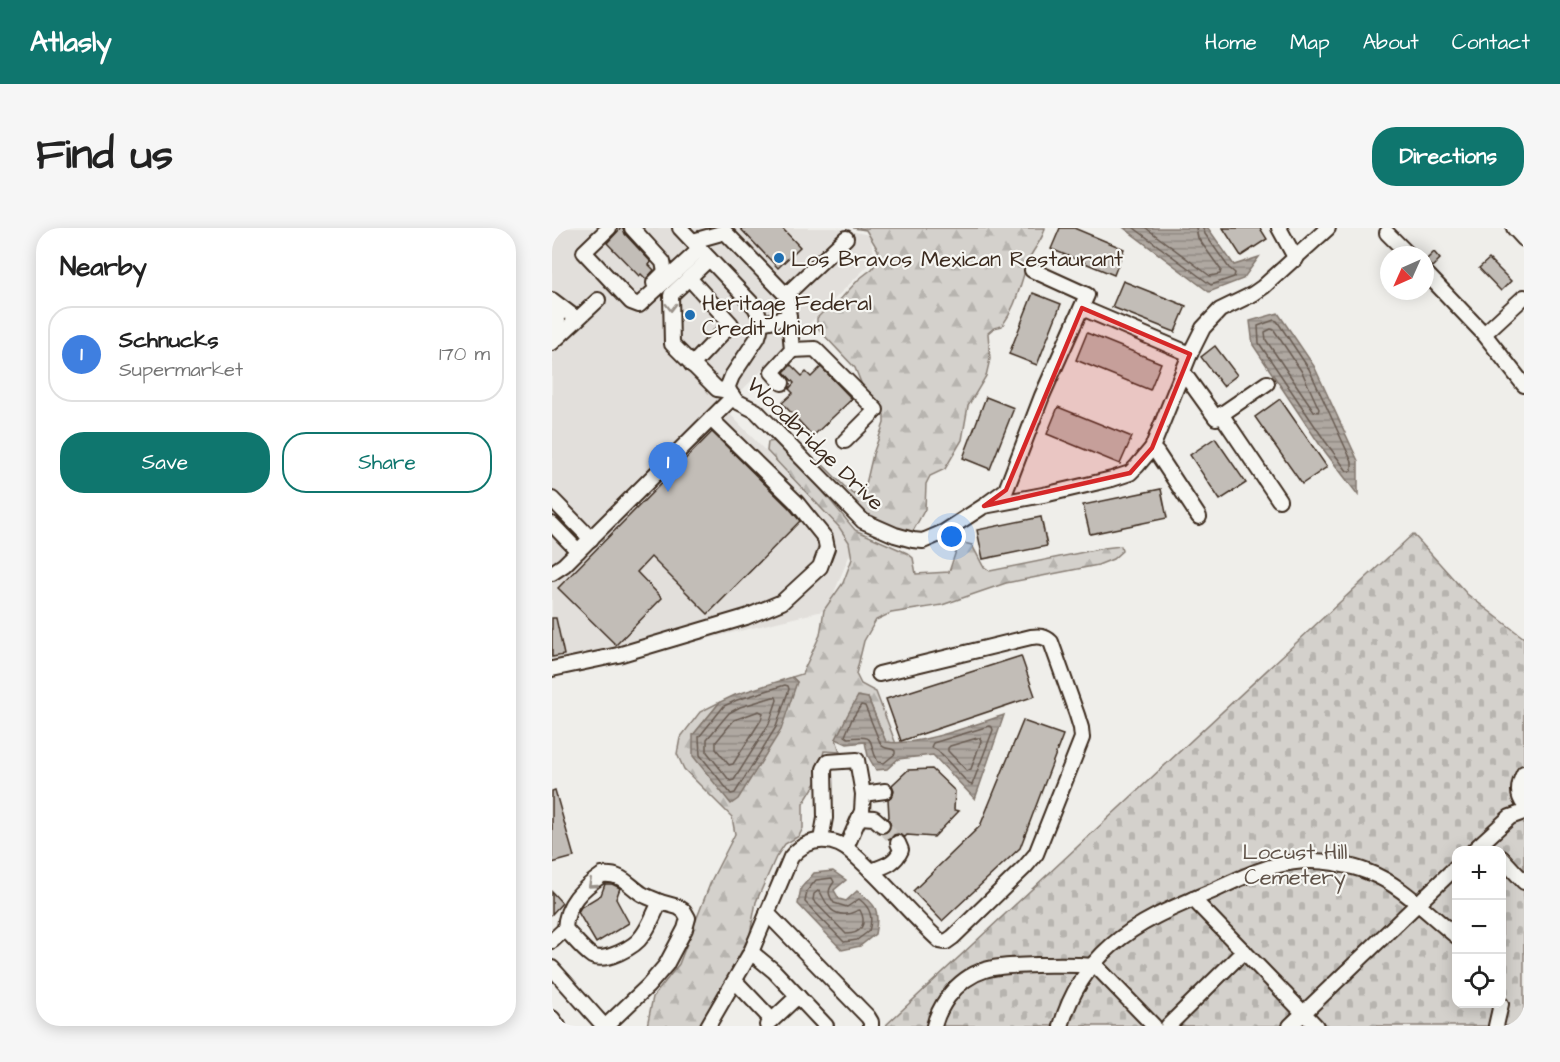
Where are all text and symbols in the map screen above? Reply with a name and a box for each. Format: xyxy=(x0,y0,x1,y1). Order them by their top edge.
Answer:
text: Atlasly xyxy=(30,23,112,62)
text: Home xyxy=(1205,28,1257,57)
text: Map xyxy=(1290,28,1330,57)
text: About xyxy=(1363,28,1419,57)
text: Contact xyxy=(1452,28,1530,57)
text: Find us xyxy=(36,127,173,185)
button: Directions xyxy=(1372,127,1524,186)
place label: Los Bravos Mexican Restaurant xyxy=(791,244,1123,275)
north arrow xyxy=(1380,246,1434,300)
text: Nearby xyxy=(60,249,147,285)
marker: Los Bravos Mexican Restaurant xyxy=(772,251,786,265)
place label: Heritage Federal Credit Union xyxy=(702,288,872,344)
one-way arrow xyxy=(665,303,677,312)
marker: Heritage Federal Credit Union xyxy=(683,308,697,322)
text: Schnucks xyxy=(119,325,219,356)
text: 1 xyxy=(80,340,83,368)
text: 170 m xyxy=(439,340,490,368)
text: Supermarket xyxy=(119,356,243,384)
street label: Woodbridge Drive xyxy=(738,370,891,519)
button: Save xyxy=(60,432,270,493)
button: Share xyxy=(282,432,492,493)
pin: 1 xyxy=(648,442,688,492)
your location xyxy=(937,522,966,551)
park label: Locust Hill Cemetery xyxy=(1242,837,1348,894)
map controls xyxy=(1452,846,1506,1008)
button: + xyxy=(1452,846,1506,900)
one-way arrow xyxy=(588,877,599,888)
button: − xyxy=(1452,900,1506,954)
button: locate xyxy=(1452,954,1506,1008)

